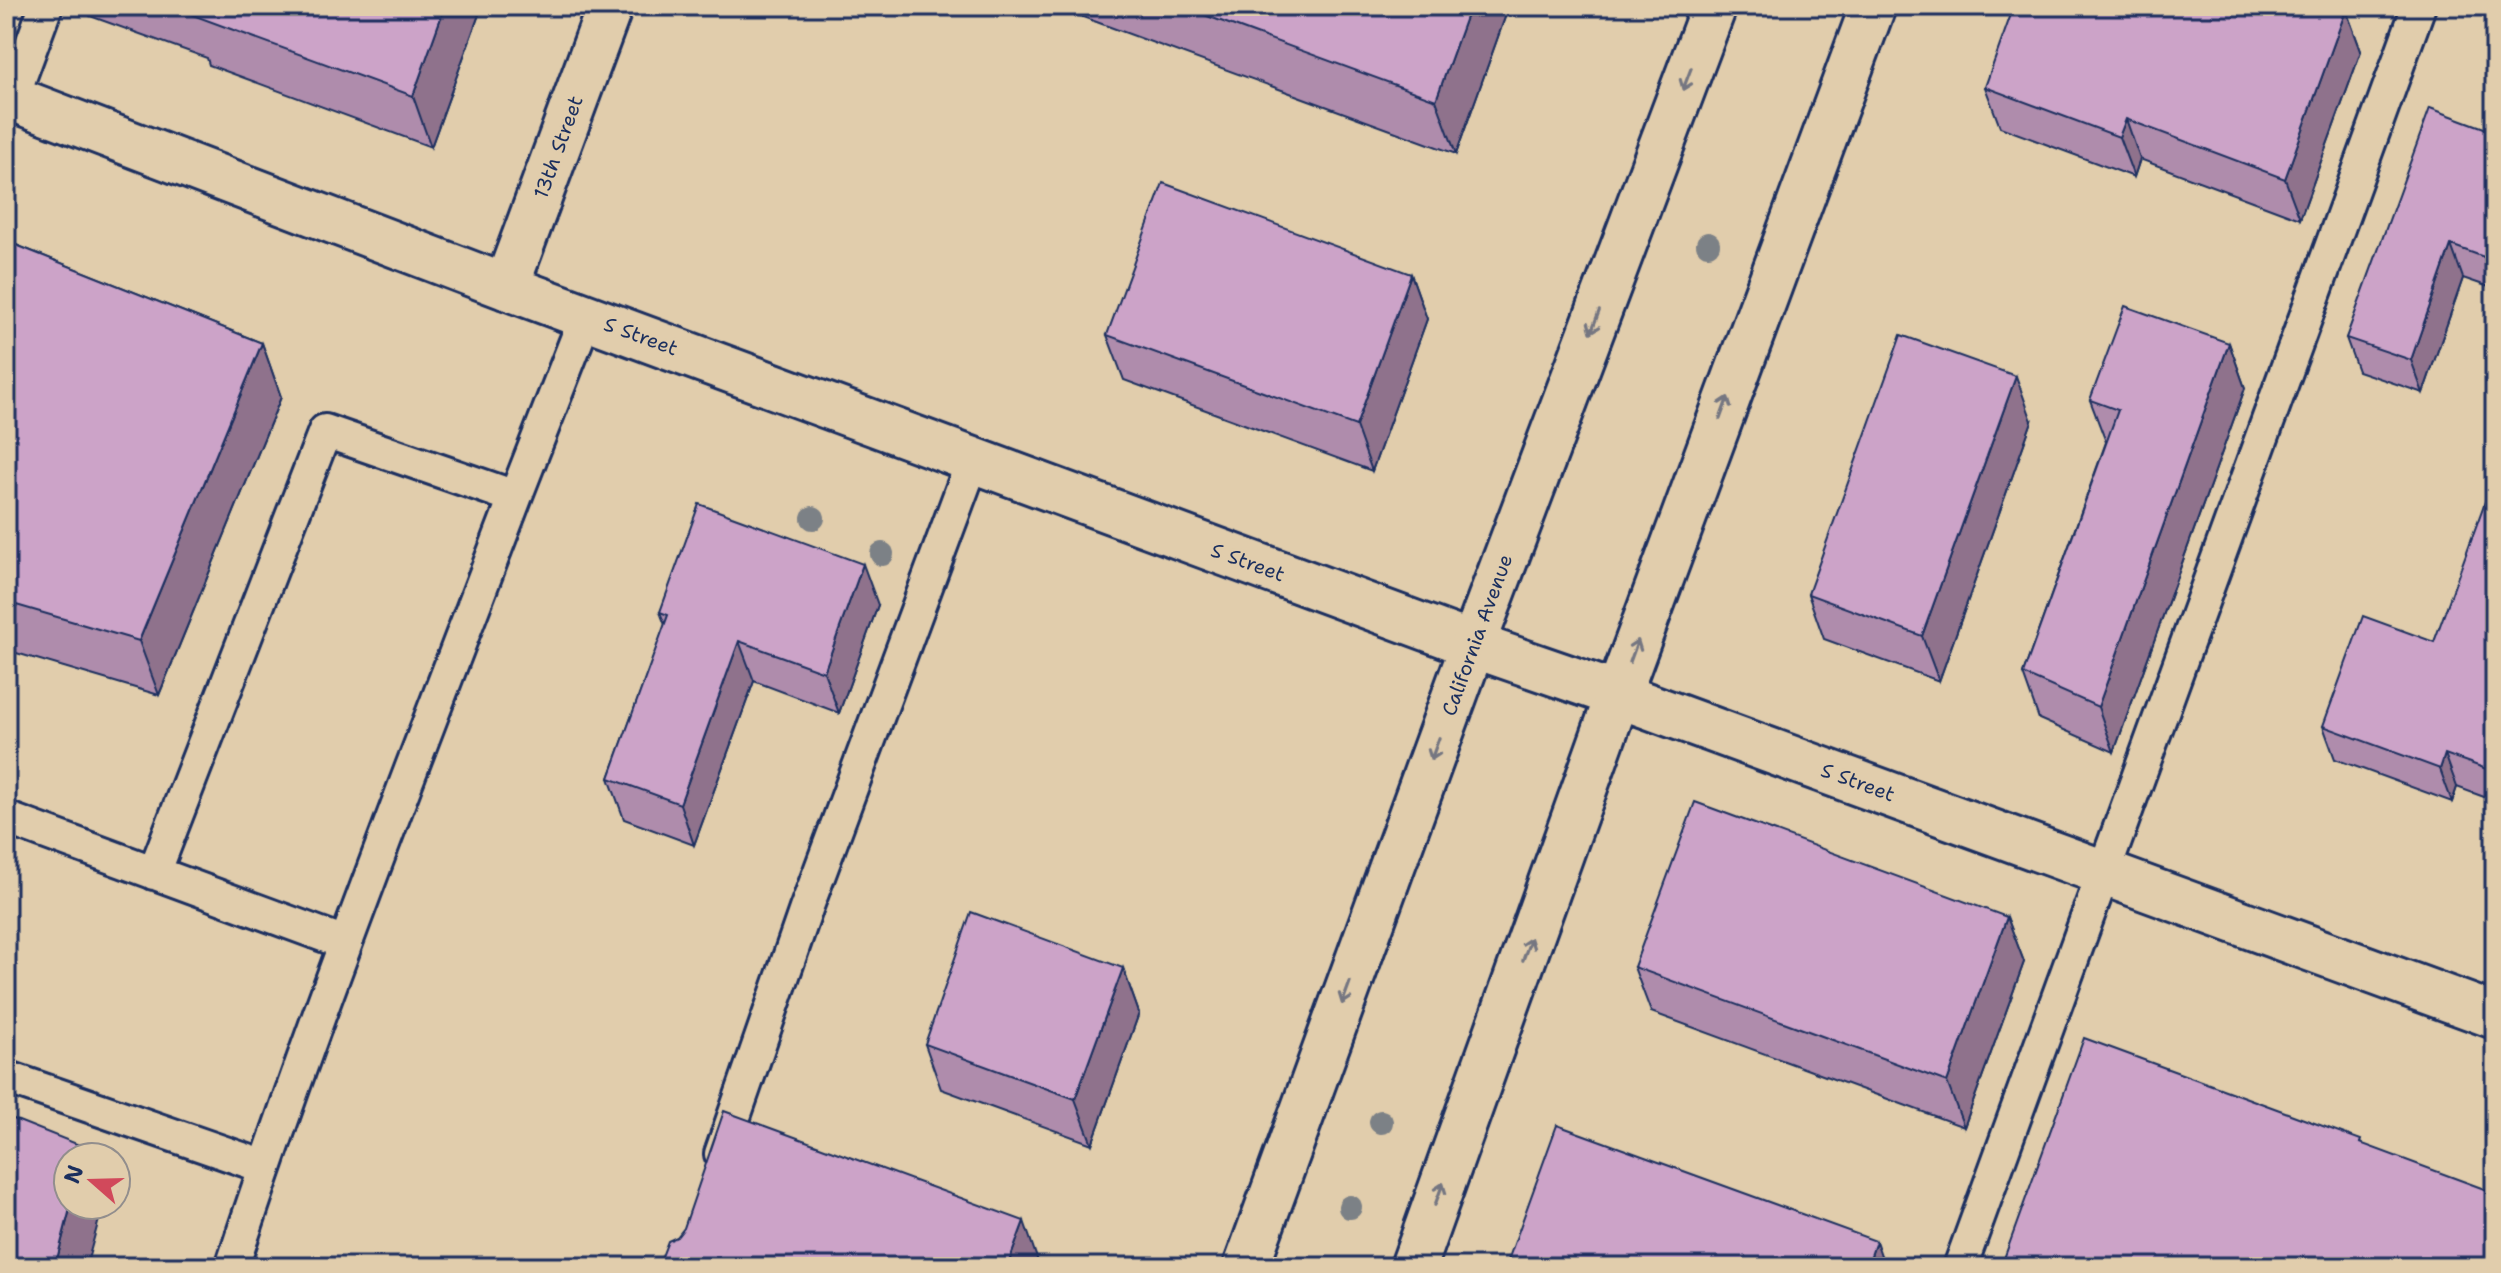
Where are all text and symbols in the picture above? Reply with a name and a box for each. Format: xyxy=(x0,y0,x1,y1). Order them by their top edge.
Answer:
one-way arrow xyxy=(1679,66,1693,91)
street label: 13th Street xyxy=(527,92,589,202)
one-way arrow xyxy=(1587,309,1601,334)
street label: S Street xyxy=(601,311,681,361)
one-way arrow xyxy=(1718,396,1732,421)
street label: S Street xyxy=(1208,537,1288,587)
street label: California Avenue xyxy=(1436,551,1518,719)
one-way arrow xyxy=(1628,640,1642,664)
one-way arrow xyxy=(1426,736,1441,761)
street label: S Street xyxy=(1818,757,1898,807)
one-way arrow xyxy=(1521,937,1535,962)
one-way arrow xyxy=(1337,981,1352,1006)
north arrow xyxy=(52,1141,132,1221)
text: N xyxy=(57,1161,90,1187)
one-way arrow xyxy=(1433,1181,1448,1206)

